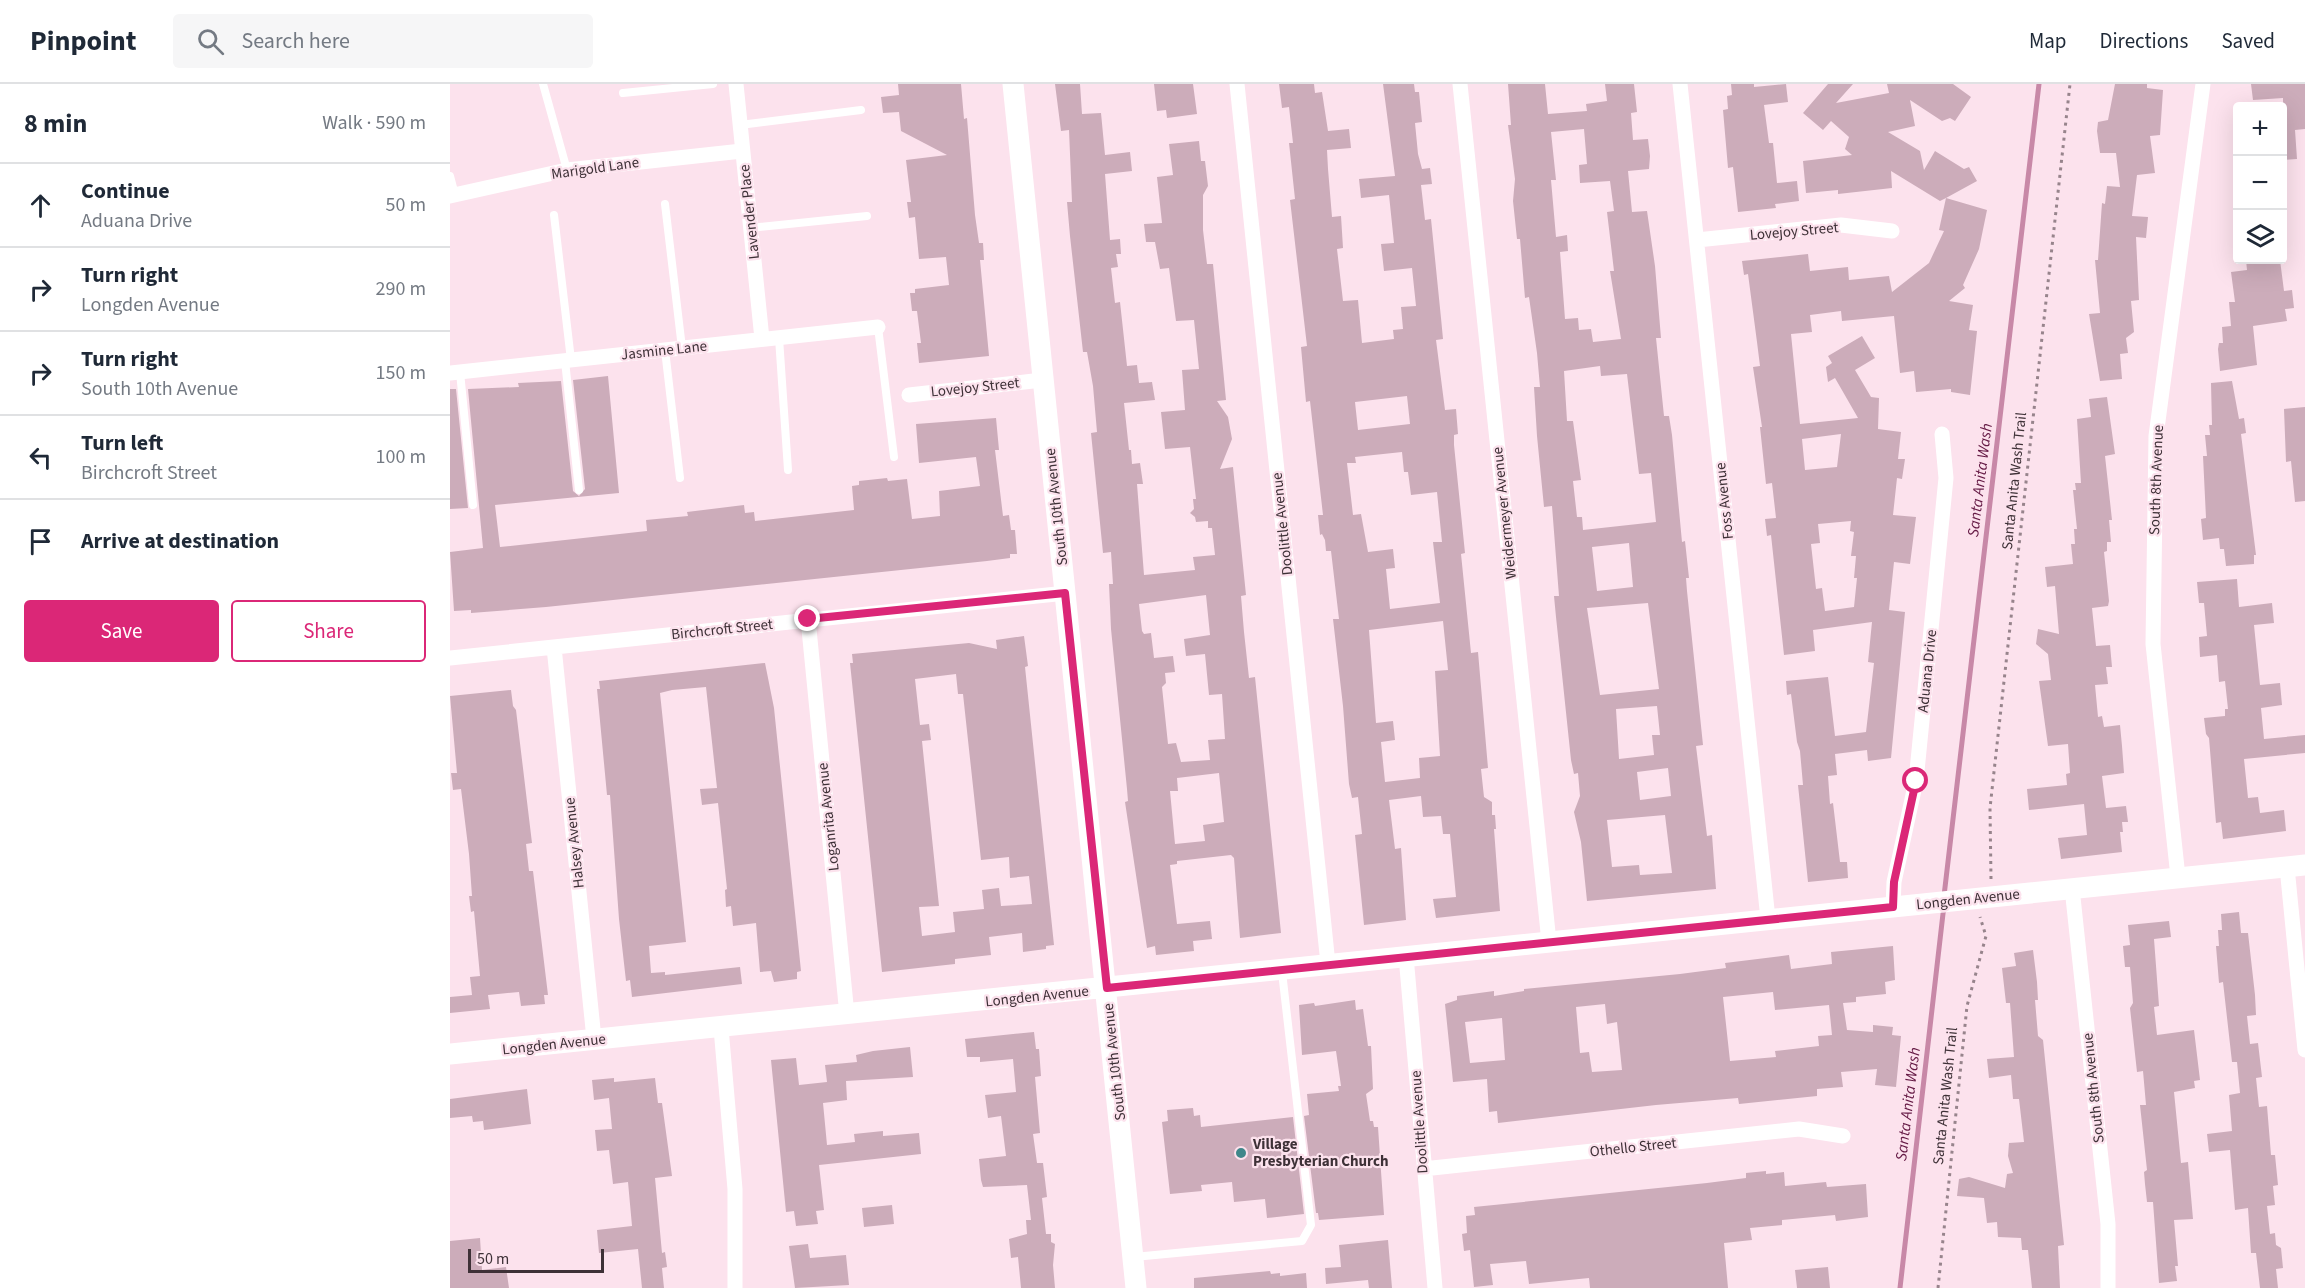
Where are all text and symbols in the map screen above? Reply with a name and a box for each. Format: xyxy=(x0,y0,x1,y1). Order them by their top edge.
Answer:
search box xyxy=(173,14,593,68)
text: Pinpoint xyxy=(30,21,137,61)
icon: search xyxy=(194,25,227,58)
text: Search here xyxy=(242,25,350,57)
text: Map xyxy=(2029,26,2067,56)
text: Directions xyxy=(2100,26,2188,56)
text: Saved xyxy=(2221,26,2275,56)
map controls xyxy=(2233,102,2287,264)
button: + xyxy=(2233,102,2287,156)
text: 8 min xyxy=(24,105,87,142)
text: Walk · 590 m xyxy=(322,109,426,137)
street label: Marigold Lane xyxy=(550,152,640,185)
button: − xyxy=(2233,156,2287,210)
street label: Lavender Place xyxy=(734,163,765,260)
text: Continue xyxy=(81,175,170,207)
icon: ahead xyxy=(24,189,57,222)
text: 50 m xyxy=(386,191,426,219)
text: Aduana Drive xyxy=(81,207,192,235)
button: layers xyxy=(2233,210,2287,264)
street label: Lovejoy Street xyxy=(1749,217,1839,246)
text: Turn right xyxy=(81,259,178,291)
icon: right xyxy=(24,273,57,306)
text: 290 m xyxy=(376,275,426,303)
text: Longden Avenue xyxy=(81,291,220,319)
street label: Jasmine Lane xyxy=(620,336,708,365)
text: Turn right xyxy=(81,343,178,375)
icon: right xyxy=(24,357,57,390)
text: 150 m xyxy=(376,359,426,387)
street label: Lovejoy Street xyxy=(930,372,1020,403)
text: South 10th Avenue xyxy=(81,375,238,403)
street label: Santa Anita Wash Trail xyxy=(1997,411,2032,551)
water label: Santa Anita Wash xyxy=(1962,422,1998,538)
street label: South 8th Avenue xyxy=(2144,424,2169,536)
text: Turn left xyxy=(81,427,163,459)
icon: left xyxy=(24,441,57,474)
text: 100 m xyxy=(376,443,426,471)
street label: Weidermeyer Avenue xyxy=(1487,446,1522,580)
street label: South 10th Avenue xyxy=(1040,447,1073,567)
text: Birchcroft Street xyxy=(81,459,217,487)
street label: Foss Avenue xyxy=(1710,462,1739,540)
street label: Doolittle Avenue xyxy=(1267,471,1298,576)
icon: arrive xyxy=(24,525,57,558)
text: Arrive at destination xyxy=(81,525,279,557)
button: Save xyxy=(24,600,219,662)
button: Share xyxy=(231,600,426,662)
route end xyxy=(794,605,820,631)
street label: Birchcroft Street xyxy=(670,614,774,645)
street label: Aduana Drive xyxy=(1913,628,1942,714)
street label: Loganrita Avenue xyxy=(812,762,845,872)
route start xyxy=(1902,767,1928,793)
street label: Halsey Avenue xyxy=(559,796,590,889)
street label: Longden Avenue xyxy=(1915,884,2021,915)
street label: Longden Avenue xyxy=(984,981,1090,1012)
street label: South 10th Avenue xyxy=(1098,1002,1131,1122)
street label: Santa Anita Wash Trail xyxy=(1928,1026,1963,1166)
street label: Longden Avenue xyxy=(501,1029,607,1060)
street label: South 8th Avenue xyxy=(2077,1032,2110,1144)
water label: Santa Anita Wash xyxy=(1890,1046,1926,1162)
street label: Doolittle Avenue xyxy=(1405,1070,1434,1174)
street label: Othello Street xyxy=(1589,1133,1677,1162)
place label: Village Presbyterian Church xyxy=(1252,1134,1389,1172)
marker: Village Presbyterian Church xyxy=(1234,1146,1248,1160)
scale bar xyxy=(468,1246,604,1274)
text: 50 m xyxy=(477,1248,509,1270)

